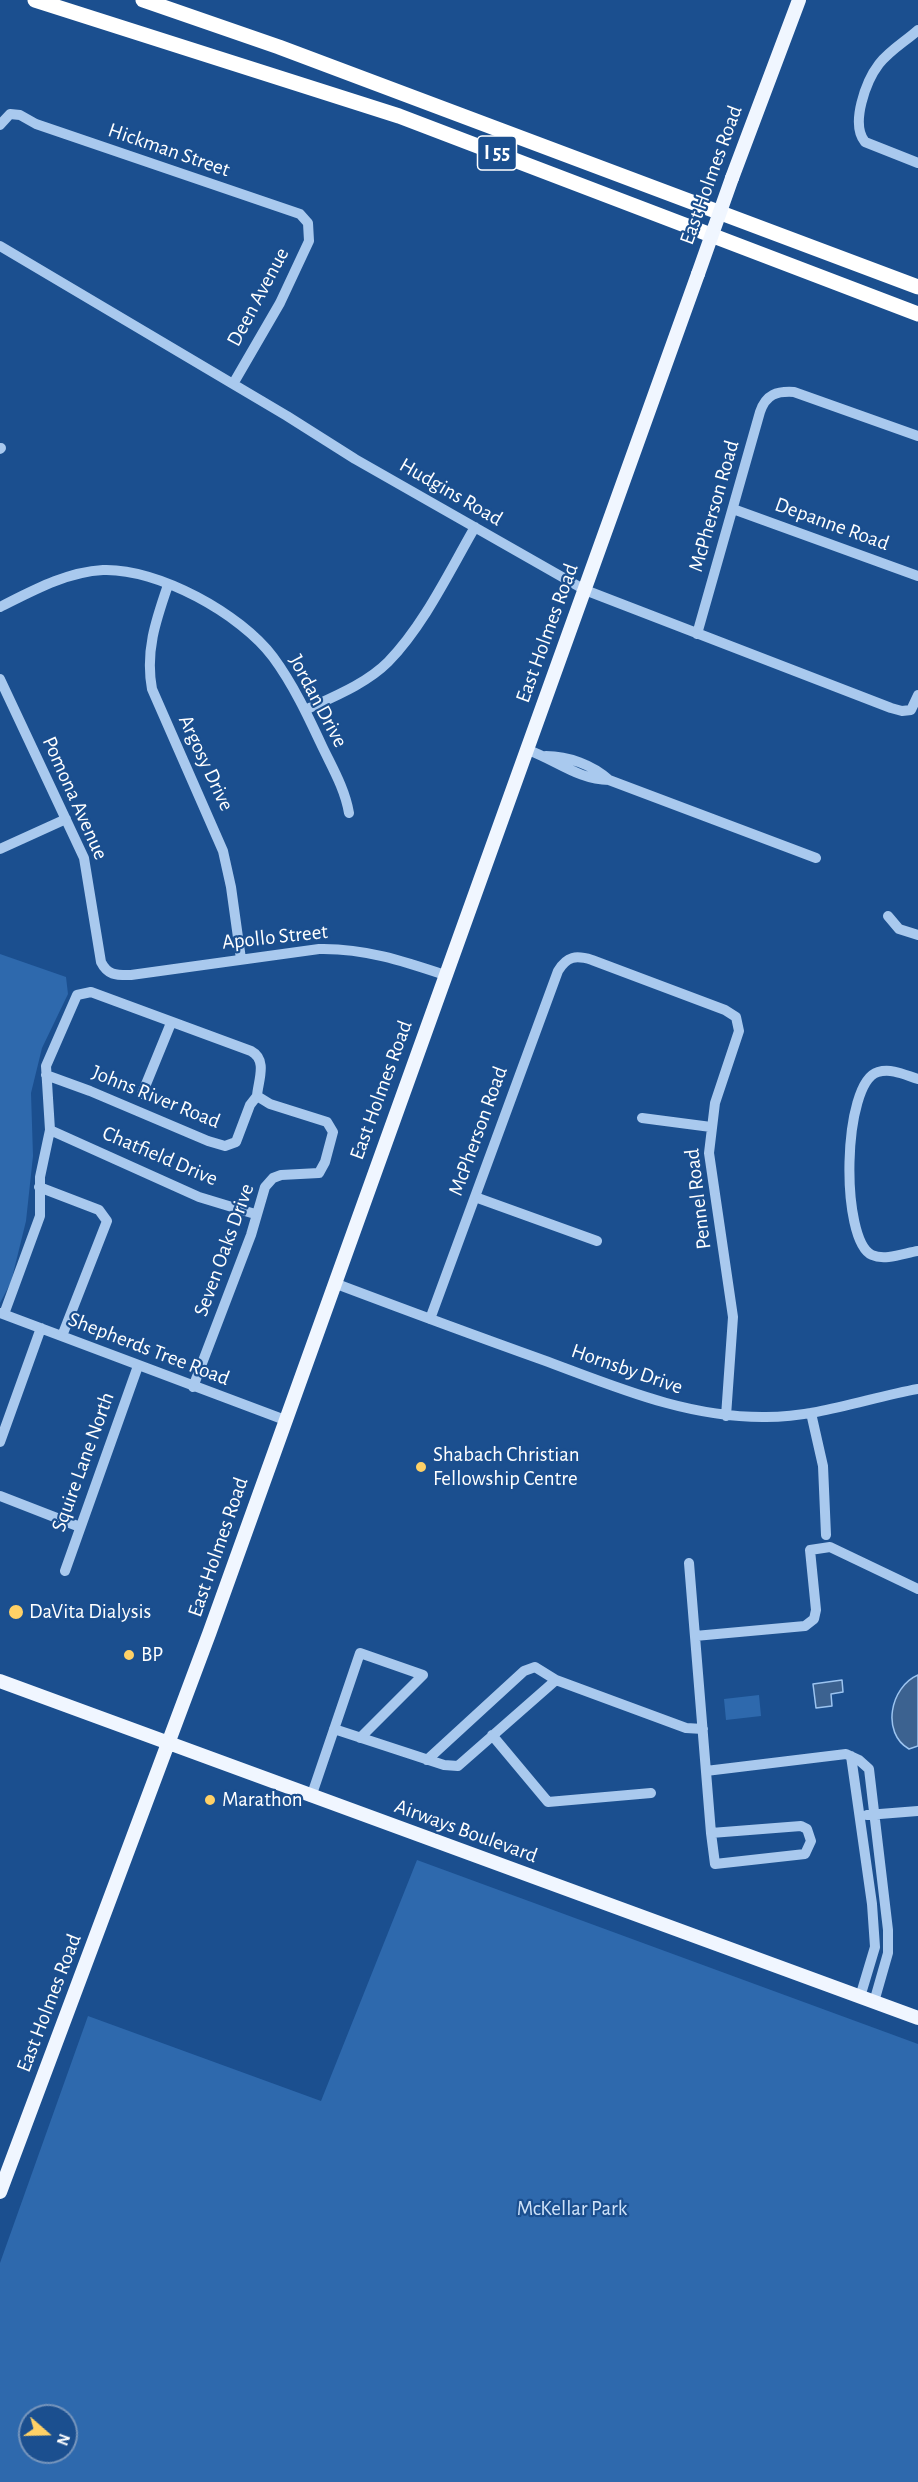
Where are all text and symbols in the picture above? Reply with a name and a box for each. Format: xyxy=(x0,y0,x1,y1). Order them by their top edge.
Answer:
street label: East Holmes Road xyxy=(674,102,748,248)
street label: Hickman Street xyxy=(105,117,233,183)
road number: I 55 xyxy=(478,136,516,170)
street label: Deen Avenue xyxy=(221,243,295,351)
street label: McPherson Road xyxy=(683,437,745,575)
street label: Hudgins Road xyxy=(395,452,507,532)
street label: Depanne Road xyxy=(771,492,893,556)
street label: East Holmes Road xyxy=(510,560,584,706)
street label: Jordan Drive xyxy=(283,650,353,752)
street label: Argosy Drive xyxy=(173,711,239,815)
street label: Pomona Avenue xyxy=(37,732,113,864)
street label: Apollo Street xyxy=(221,919,329,955)
street label: East Holmes Road xyxy=(344,1017,418,1163)
street label: Johns River Road xyxy=(88,1060,224,1134)
street label: McPherson Road xyxy=(443,1063,513,1199)
street label: Chatfield Drive xyxy=(99,1120,221,1192)
street label: Pennel Road xyxy=(679,1147,717,1251)
street label: Seven Oaks Drive xyxy=(188,1180,260,1320)
street label: Shepherds Tree Road xyxy=(65,1307,233,1391)
street label: Hornsby Drive xyxy=(568,1338,686,1400)
street label: Squire Lane North xyxy=(46,1389,120,1535)
place label: Shabach Christian Fellowship Centre xyxy=(433,1442,580,1492)
marker: Shabach Christian Fellowship Centre xyxy=(414,1460,428,1474)
street label: East Holmes Road xyxy=(182,1474,254,1620)
place label: DaVita Dialysis xyxy=(29,1599,151,1625)
marker: DaVita Dialysis xyxy=(7,1603,25,1621)
place label: BP xyxy=(141,1642,163,1668)
marker: BP xyxy=(122,1648,136,1662)
place label: Marathon xyxy=(222,1787,303,1813)
marker: Marathon xyxy=(203,1793,217,1807)
street label: Airways Boulevard xyxy=(391,1793,541,1869)
street label: East Holmes Road xyxy=(11,1930,87,2076)
park label: McKellar Park xyxy=(517,2196,627,2222)
north arrow xyxy=(18,2404,78,2464)
text: N xyxy=(54,2432,72,2447)

